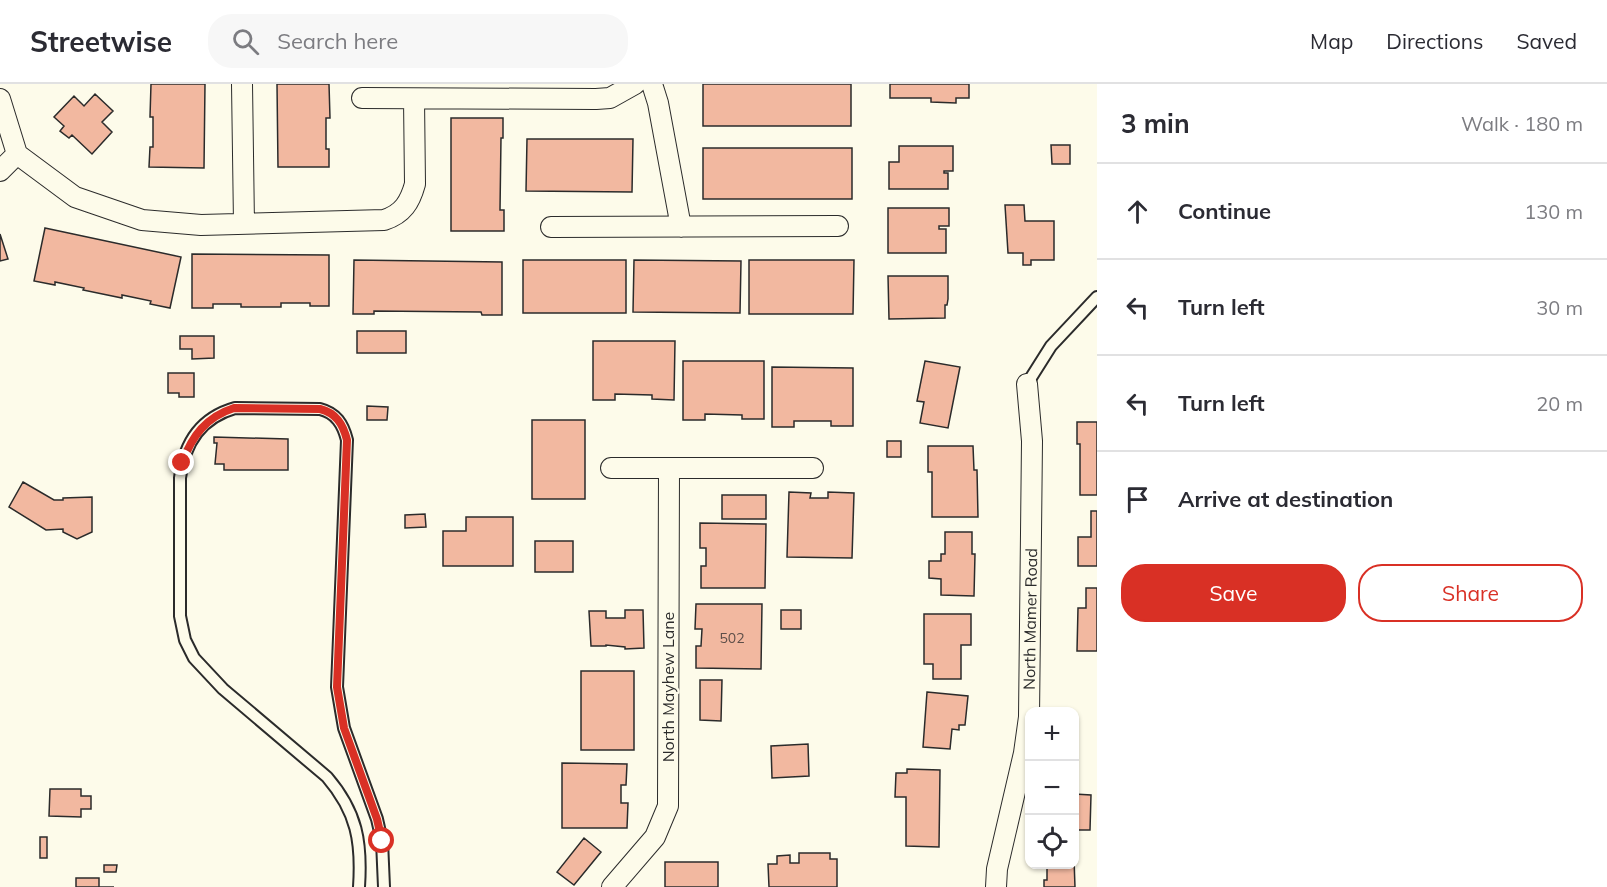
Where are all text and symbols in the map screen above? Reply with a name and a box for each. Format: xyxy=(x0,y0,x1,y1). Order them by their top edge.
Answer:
search box xyxy=(208,14,628,68)
text: Streetwise xyxy=(30,24,172,59)
icon: search xyxy=(229,25,262,58)
text: Search here xyxy=(277,27,398,55)
text: Map xyxy=(1310,28,1353,54)
text: Directions xyxy=(1386,28,1483,54)
text: Saved xyxy=(1516,28,1577,54)
text: 3 min xyxy=(1121,107,1190,140)
text: Walk · 180 m xyxy=(1461,111,1583,136)
icon: ahead xyxy=(1121,195,1154,228)
text: Continue xyxy=(1178,197,1271,225)
text: 130 m xyxy=(1524,199,1583,224)
icon: left xyxy=(1121,291,1154,324)
text: Turn left xyxy=(1178,293,1265,321)
text: 30 m xyxy=(1536,295,1583,320)
icon: left xyxy=(1121,387,1154,420)
text: Turn left xyxy=(1178,389,1265,417)
text: 20 m xyxy=(1536,391,1583,416)
route end xyxy=(168,449,194,475)
icon: arrive xyxy=(1121,483,1154,516)
text: Arrive at destination xyxy=(1178,485,1393,513)
street label: North Mamer Road xyxy=(1019,548,1041,690)
button: Save xyxy=(1121,564,1346,622)
button: Share xyxy=(1358,564,1583,622)
street label: North Mayhew Lane xyxy=(658,612,678,762)
house number: 502 xyxy=(719,629,745,647)
map controls xyxy=(1025,707,1079,869)
button: + xyxy=(1025,707,1079,761)
button: − xyxy=(1025,761,1079,815)
button: locate xyxy=(1025,815,1079,869)
route start xyxy=(368,827,394,853)

